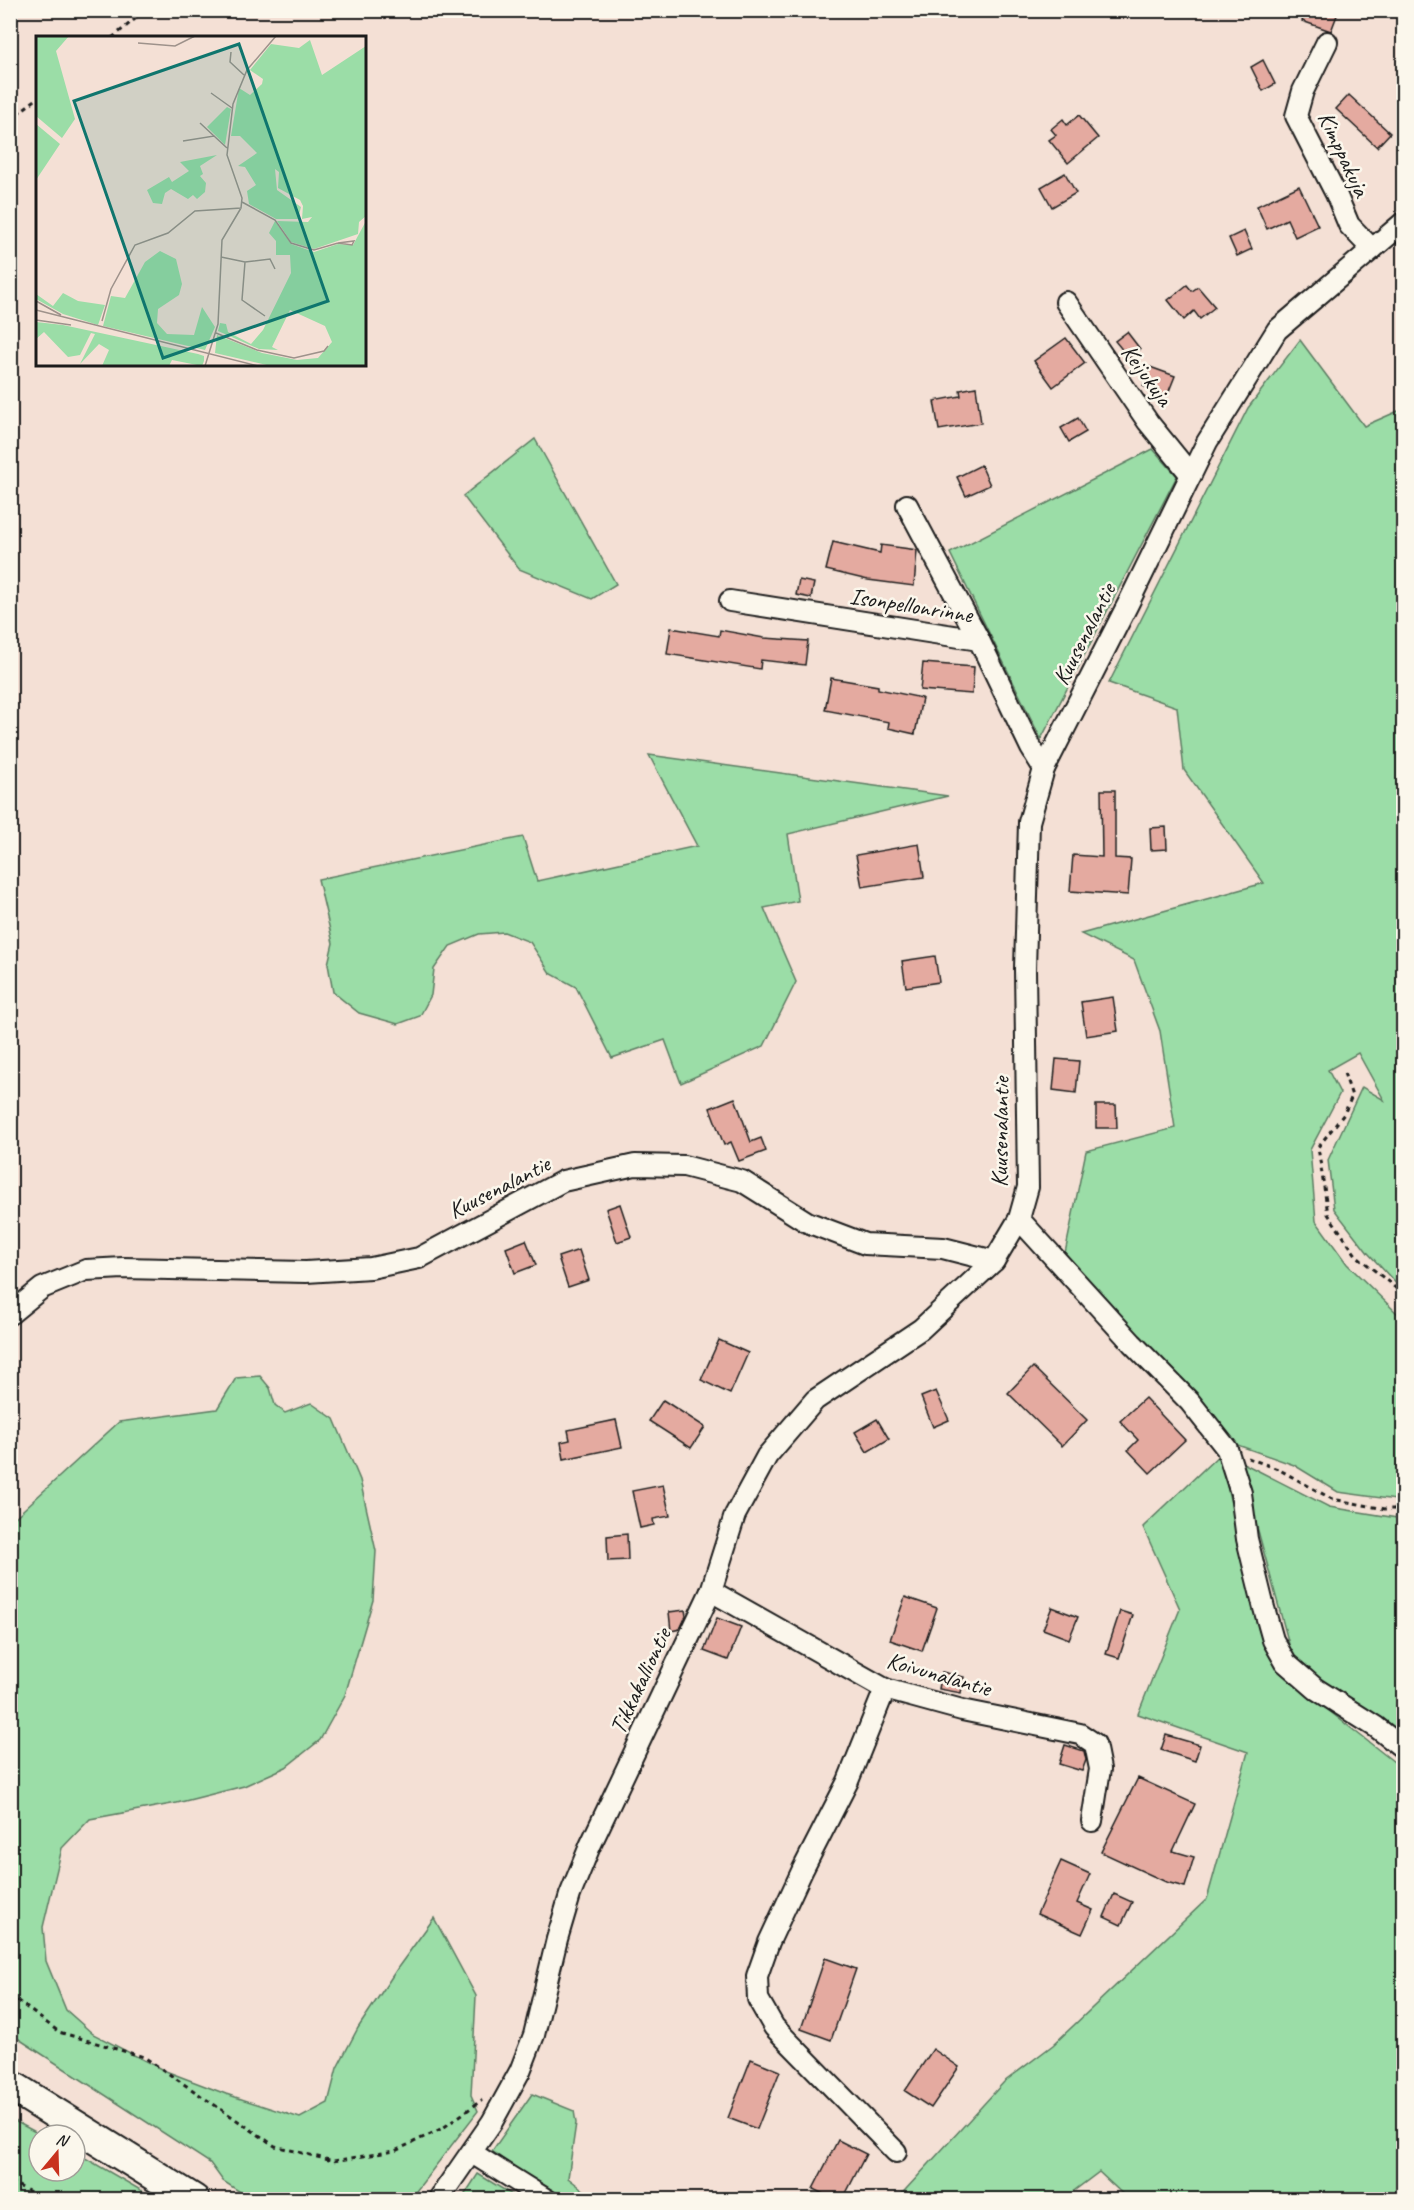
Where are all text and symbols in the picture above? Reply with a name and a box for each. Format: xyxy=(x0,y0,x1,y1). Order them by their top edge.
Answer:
inset map xyxy=(36,36,366,366)
street label: Kimppakuja xyxy=(1311,106,1377,203)
street label: Keijukuja xyxy=(1115,338,1180,413)
street label: Kuusenalantie xyxy=(1046,576,1123,690)
street label: Isonpellonrinne xyxy=(848,581,977,630)
street label: Kuusenalantie xyxy=(984,1074,1016,1187)
street label: Kuusenalantie xyxy=(443,1148,557,1225)
street label: Tikkakalliontie xyxy=(602,1621,678,1739)
street label: Koivunalantie xyxy=(884,1645,996,1704)
north arrow xyxy=(27,2123,87,2183)
text: N xyxy=(54,2129,72,2152)

